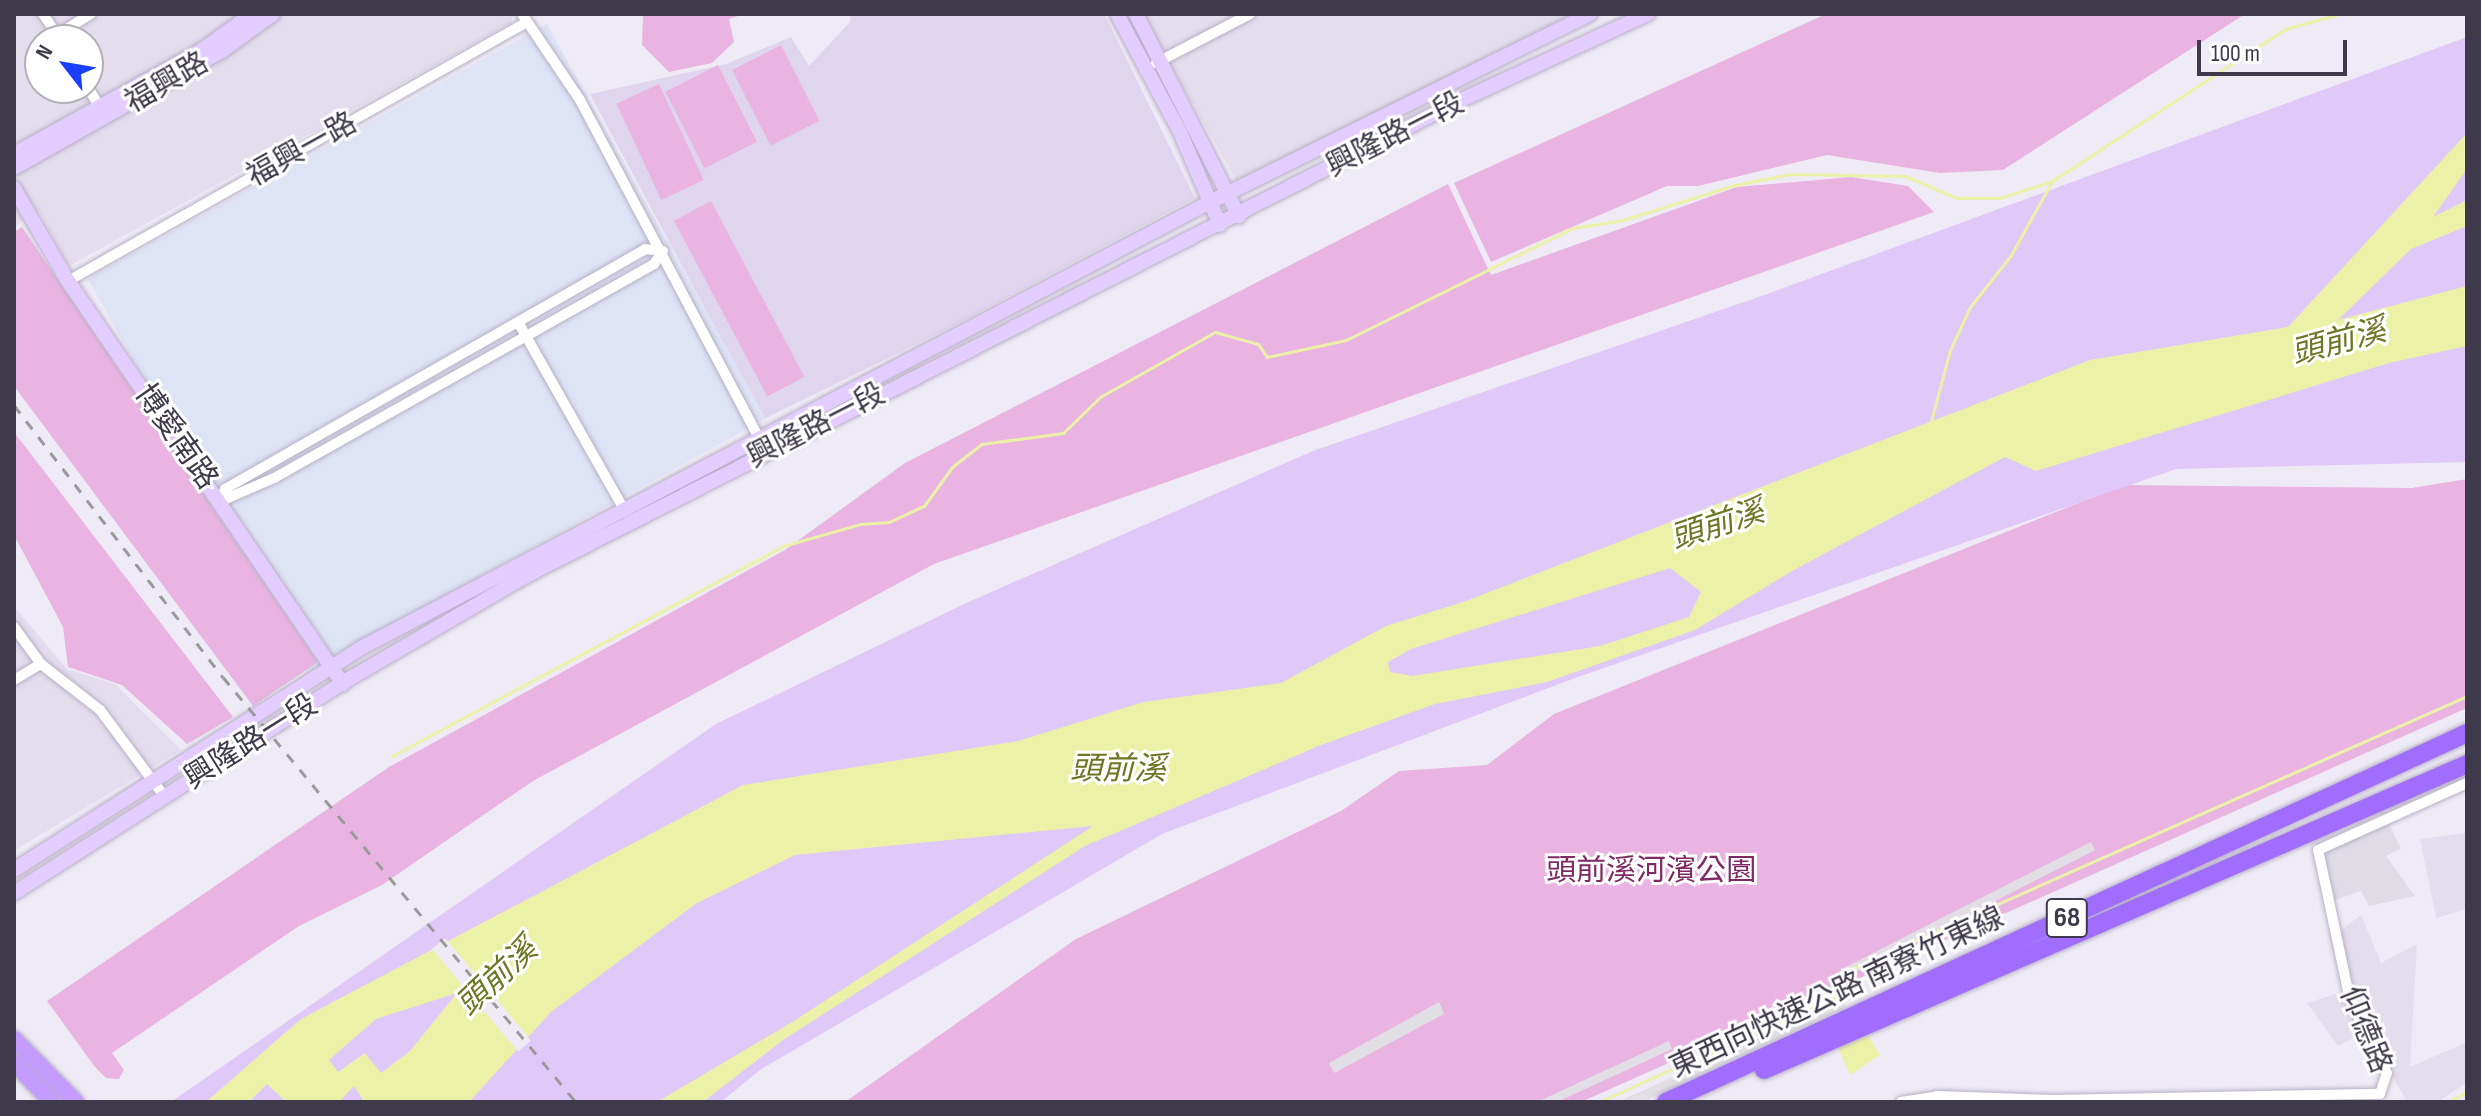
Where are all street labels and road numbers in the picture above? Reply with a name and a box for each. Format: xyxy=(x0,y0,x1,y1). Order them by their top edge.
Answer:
street label: 福興路 xyxy=(119,45,215,121)
street label: 興隆路一段 xyxy=(1320,85,1470,185)
street label: 福興一路 xyxy=(241,105,363,195)
street label: 興隆路一段 xyxy=(741,376,891,476)
street label: 博愛南路 xyxy=(127,378,225,496)
street label: 興隆路一段 xyxy=(178,687,324,797)
road number: 68 xyxy=(2045,894,2089,942)
street label: 東西向快速公路 南寮竹東線 xyxy=(1664,900,2010,1086)
street label: 仰德路 xyxy=(2331,982,2399,1078)

